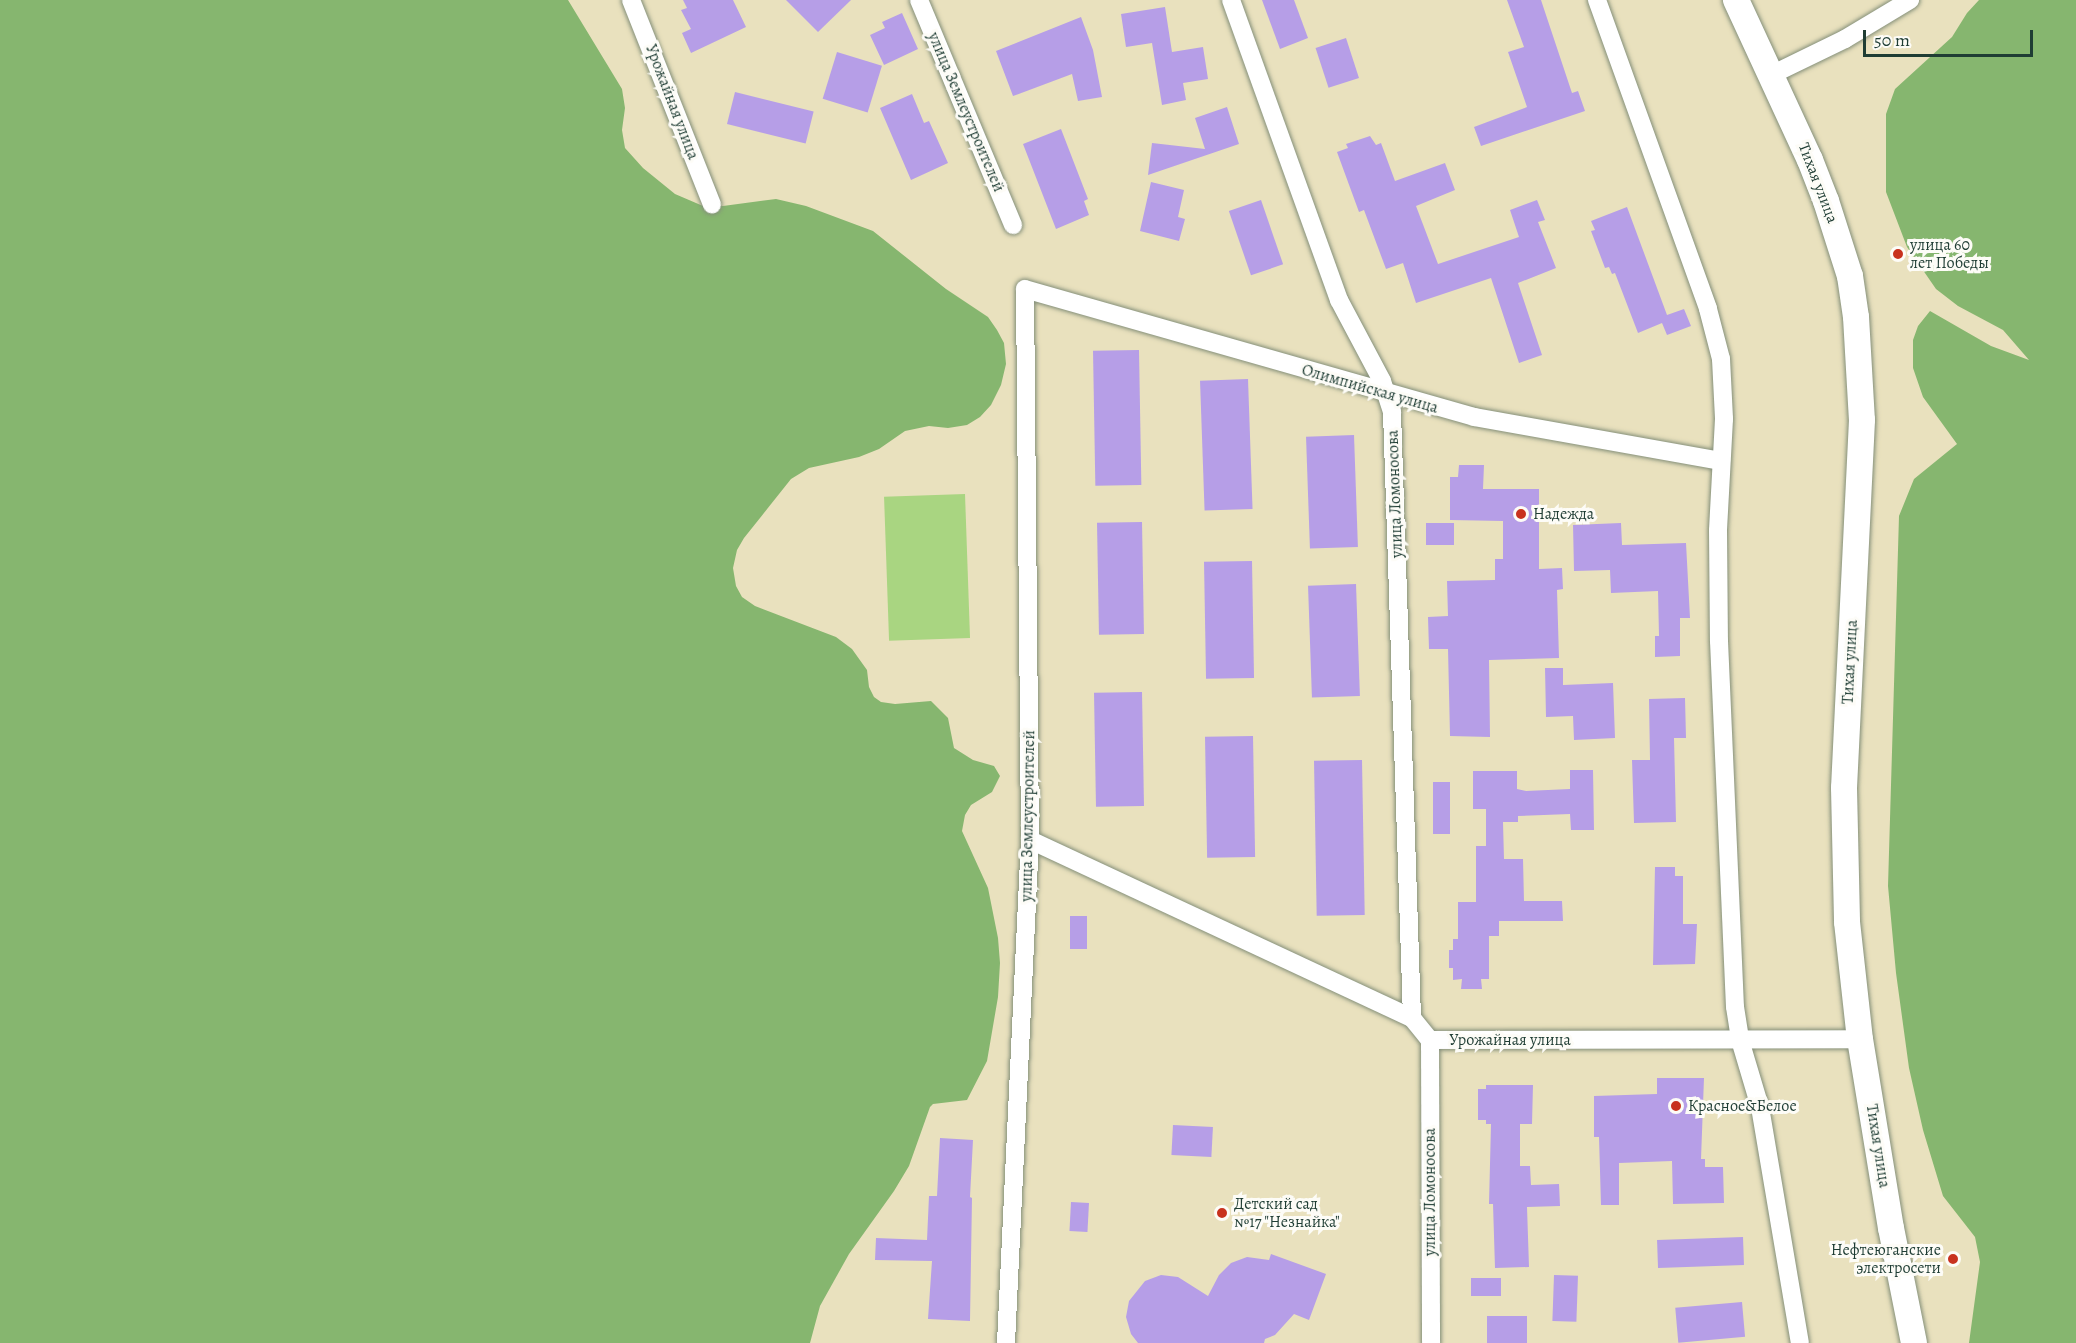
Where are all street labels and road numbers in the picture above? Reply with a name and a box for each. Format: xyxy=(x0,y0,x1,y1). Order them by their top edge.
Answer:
street label: улица Землеустроителей xyxy=(924,29,1008,195)
street label: Урожайная улица xyxy=(641,42,703,162)
street label: Тихая улица xyxy=(1794,140,1842,226)
street label: Олимпийская улица xyxy=(1300,360,1440,418)
street label: улица Ломоносова xyxy=(1383,430,1407,558)
street label: Тихая улица xyxy=(1838,619,1862,705)
street label: улица Землеустроителей xyxy=(1017,730,1039,902)
street label: Урожайная улица xyxy=(1449,1030,1571,1050)
street label: Тихая улица xyxy=(1862,1103,1894,1189)
street label: улица Ломоносова xyxy=(1420,1128,1440,1256)

